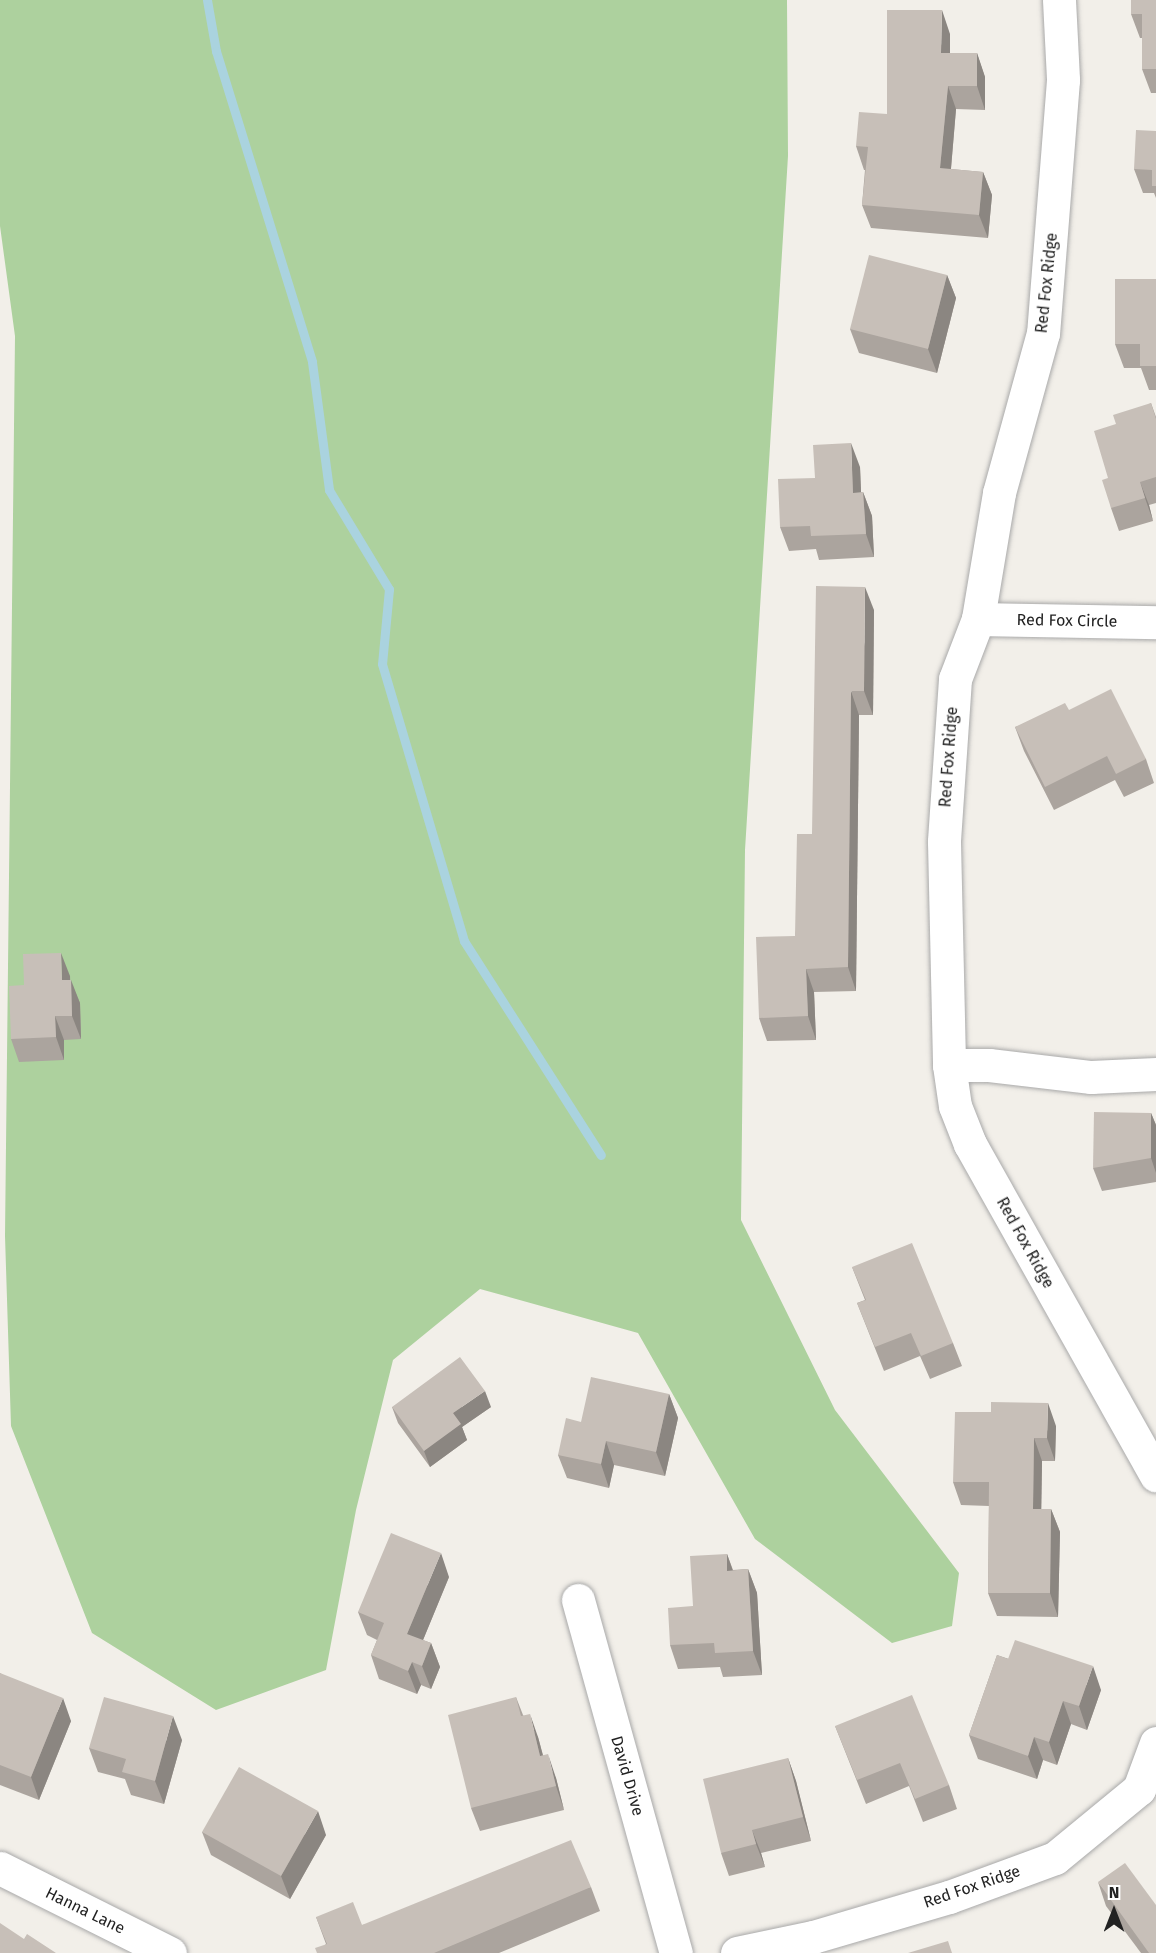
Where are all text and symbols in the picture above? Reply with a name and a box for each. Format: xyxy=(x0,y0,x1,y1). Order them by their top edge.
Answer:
street label: Red Fox Ridge xyxy=(1032,232,1062,334)
street label: Red Fox Circle xyxy=(1017,611,1117,631)
street label: Red Fox Ridge xyxy=(936,706,962,808)
street label: Red Fox Ridge xyxy=(992,1194,1058,1292)
street label: David Drive xyxy=(606,1734,648,1818)
street label: Red Fox Ridge xyxy=(921,1861,1023,1913)
north arrow xyxy=(1084,1881,1144,1941)
text: N xyxy=(1109,1883,1119,1902)
street label: Hanna Lane xyxy=(42,1884,128,1938)

